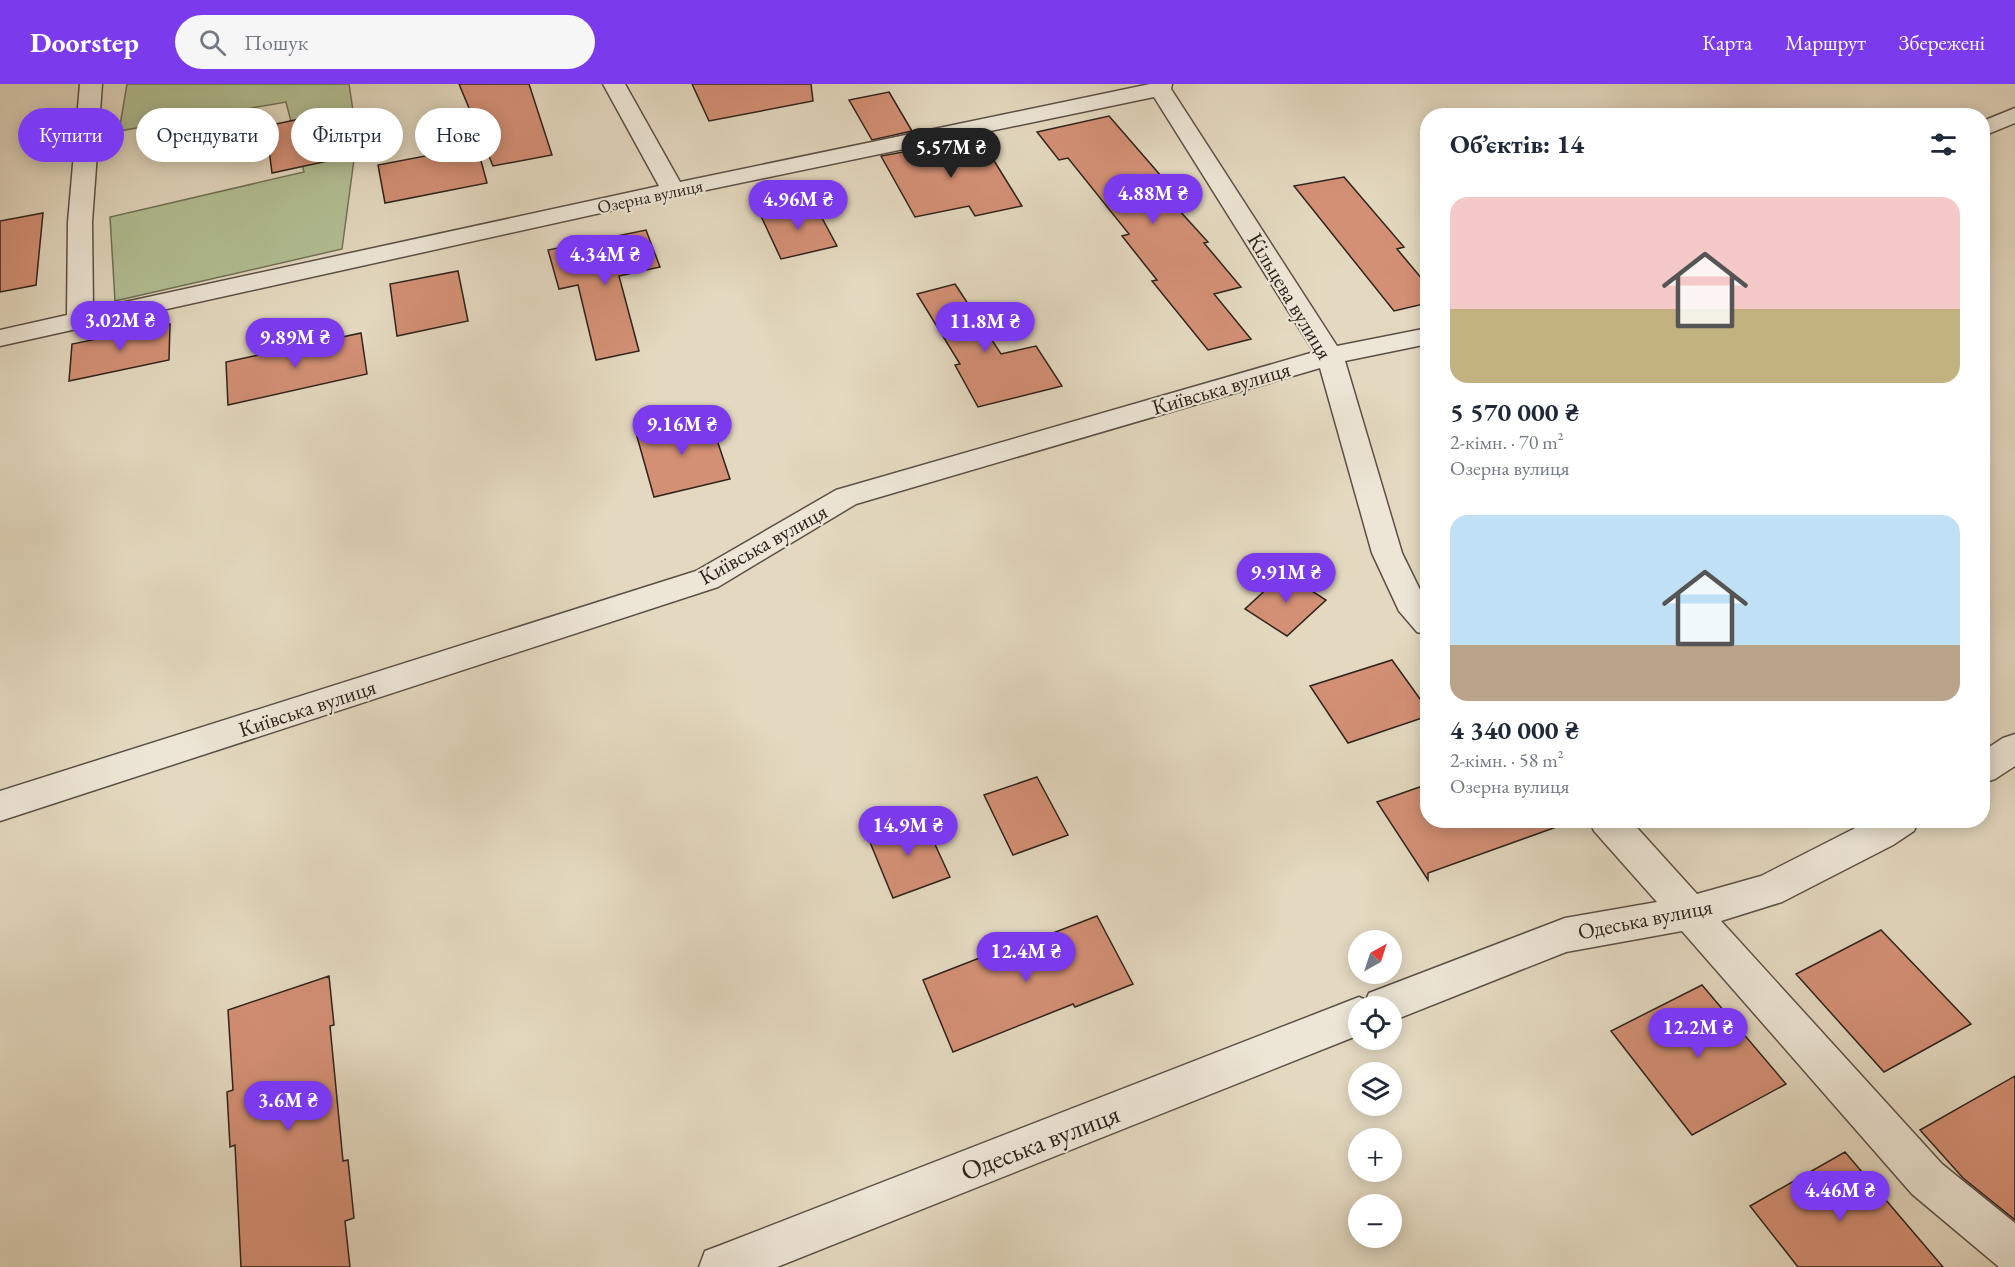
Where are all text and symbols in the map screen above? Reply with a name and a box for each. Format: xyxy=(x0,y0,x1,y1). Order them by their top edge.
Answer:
search box xyxy=(175,15,595,69)
text: Doorstep xyxy=(30,24,139,60)
icon: search xyxy=(196,26,229,59)
text: Пошук xyxy=(244,28,308,57)
text: Карта xyxy=(1702,29,1752,56)
text: Маршрут xyxy=(1785,29,1866,56)
text: Збережені xyxy=(1899,29,1985,56)
chip: Купити xyxy=(18,108,124,162)
chip: Орендувати xyxy=(136,108,279,162)
chip: Фільтри xyxy=(291,108,403,162)
chip: Нове xyxy=(415,108,501,162)
text: Об’єктів: 14 xyxy=(1450,127,1584,161)
pin: 5.57M ₴ xyxy=(896,128,1006,179)
icon: filters xyxy=(1927,128,1960,161)
text: 5.57M ₴ xyxy=(916,134,986,160)
street label: Озерна вулиця xyxy=(595,174,705,218)
pin: 4.88M ₴ xyxy=(1098,174,1208,225)
pin: 4.96M ₴ xyxy=(743,180,853,231)
text: 4.88M ₴ xyxy=(1118,180,1188,206)
text: 4.96M ₴ xyxy=(763,186,833,212)
street label: Кільцева вулиця xyxy=(1241,227,1339,365)
pin: 4.34M ₴ xyxy=(550,235,660,286)
icon: home xyxy=(1651,236,1759,344)
text: 4.34M ₴ xyxy=(570,241,640,267)
pin: 3.02M ₴ xyxy=(65,301,175,352)
pin: 11.8M ₴ xyxy=(930,302,1040,353)
text: 3.02M ₴ xyxy=(85,307,155,333)
text: 11.8M ₴ xyxy=(950,308,1020,334)
pin: 9.89M ₴ xyxy=(240,318,350,369)
text: 9.89M ₴ xyxy=(260,324,330,350)
street label: Київська вулиця xyxy=(1148,354,1294,422)
text: 5 570 000 ₴ xyxy=(1450,395,1579,429)
pin: 9.16M ₴ xyxy=(627,405,737,456)
text: 9.16M ₴ xyxy=(647,411,717,437)
text: 2-кімн. · 70 m² xyxy=(1450,429,1564,455)
text: Озерна вулиця xyxy=(1450,455,1569,481)
street label: Київська вулиця xyxy=(693,497,833,591)
pin: 9.91M ₴ xyxy=(1231,553,1341,604)
icon: home xyxy=(1651,554,1759,662)
text: 9.91M ₴ xyxy=(1251,559,1321,585)
street label: Київська вулиця xyxy=(235,672,380,744)
text: 4 340 000 ₴ xyxy=(1450,713,1579,747)
text: 2-кімн. · 58 m² xyxy=(1450,747,1564,773)
text: Озерна вулиця xyxy=(1450,773,1569,799)
pin: 14.9M ₴ xyxy=(853,806,963,857)
text: 14.9M ₴ xyxy=(873,812,943,838)
street label: Одеська вулиця xyxy=(1575,892,1715,946)
north arrow xyxy=(1348,930,1402,984)
map controls xyxy=(1348,930,1402,1248)
pin: 12.4M ₴ xyxy=(971,932,1081,983)
text: 12.4M ₴ xyxy=(991,938,1061,964)
button: locate xyxy=(1348,996,1402,1050)
pin: 12.2M ₴ xyxy=(1643,1008,1753,1059)
text: 12.2M ₴ xyxy=(1663,1014,1733,1040)
button: layers xyxy=(1348,1062,1402,1116)
pin: 3.6M ₴ xyxy=(239,1081,337,1132)
text: 3.6M ₴ xyxy=(258,1087,318,1113)
street label: Одеська вулиця xyxy=(955,1096,1125,1188)
button: + xyxy=(1348,1128,1402,1182)
pin: 4.46M ₴ xyxy=(1785,1171,1895,1222)
text: 4.46M ₴ xyxy=(1805,1177,1875,1203)
button: − xyxy=(1348,1194,1402,1248)

